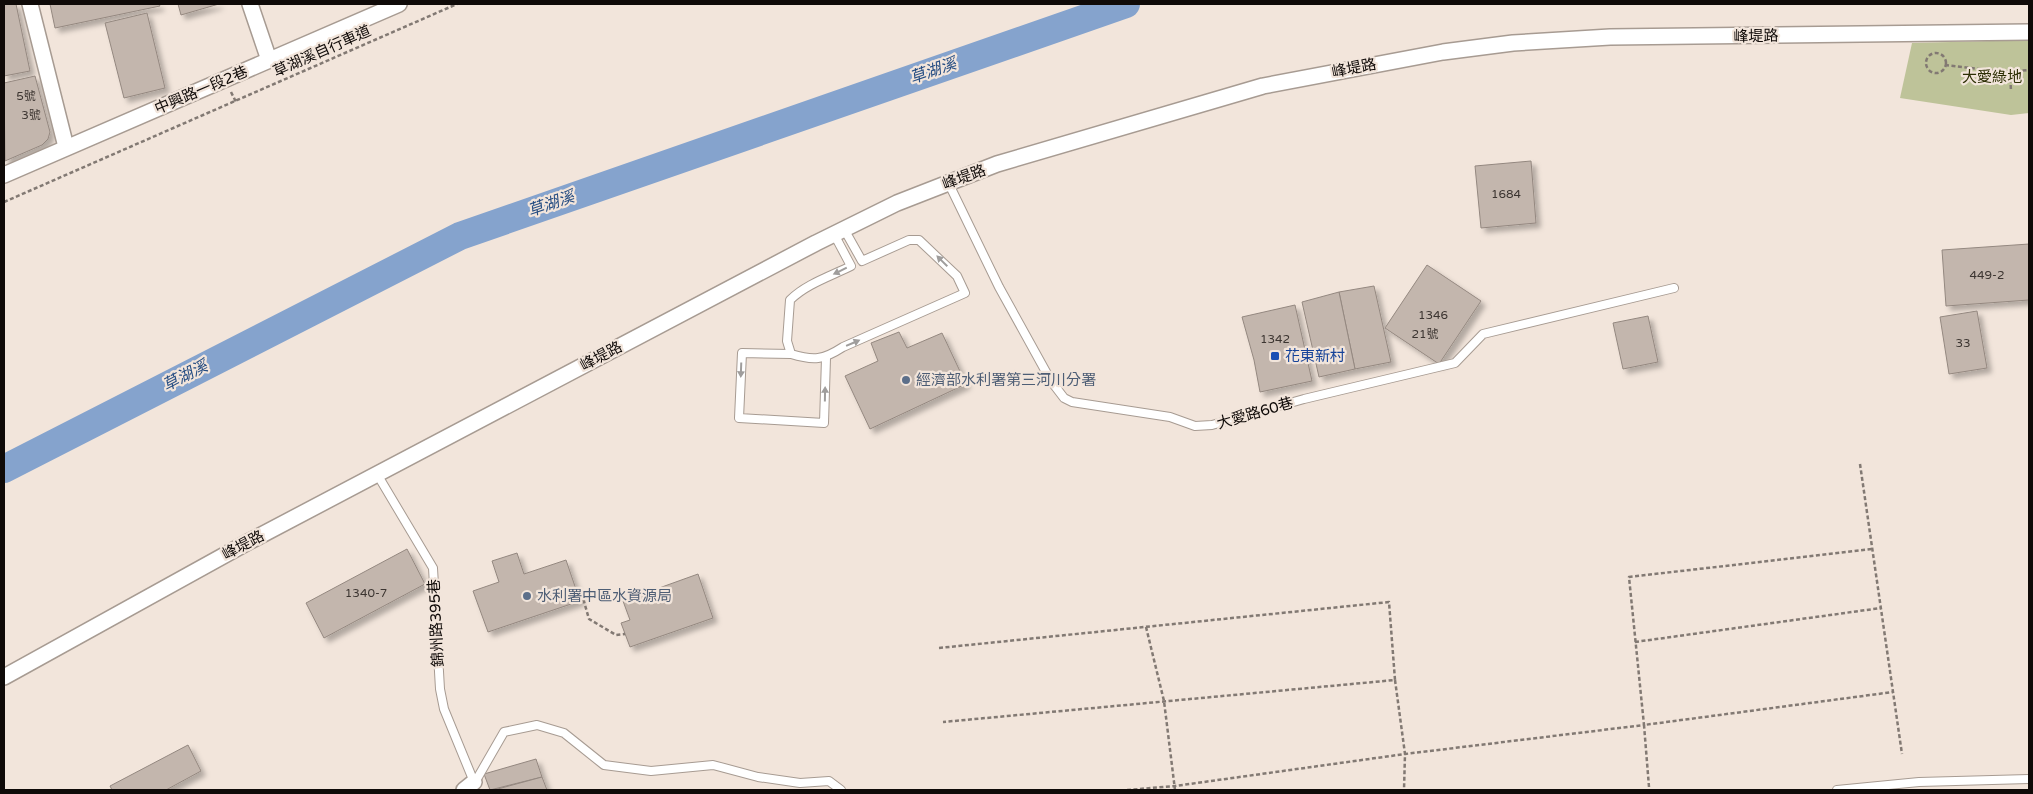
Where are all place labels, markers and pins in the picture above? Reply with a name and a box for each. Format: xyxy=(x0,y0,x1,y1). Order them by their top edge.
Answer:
place label: 花東新村 xyxy=(1285,347,1345,365)
marker: 花東新村 xyxy=(1269,350,1281,362)
place label: 經濟部水利署第三河川分署 xyxy=(916,371,1096,389)
marker: 經濟部水利署第三河川分署 xyxy=(900,374,912,386)
place label: 水利署中區水資源局 xyxy=(537,587,672,605)
marker: 水利署中區水資源局 xyxy=(521,590,533,602)

